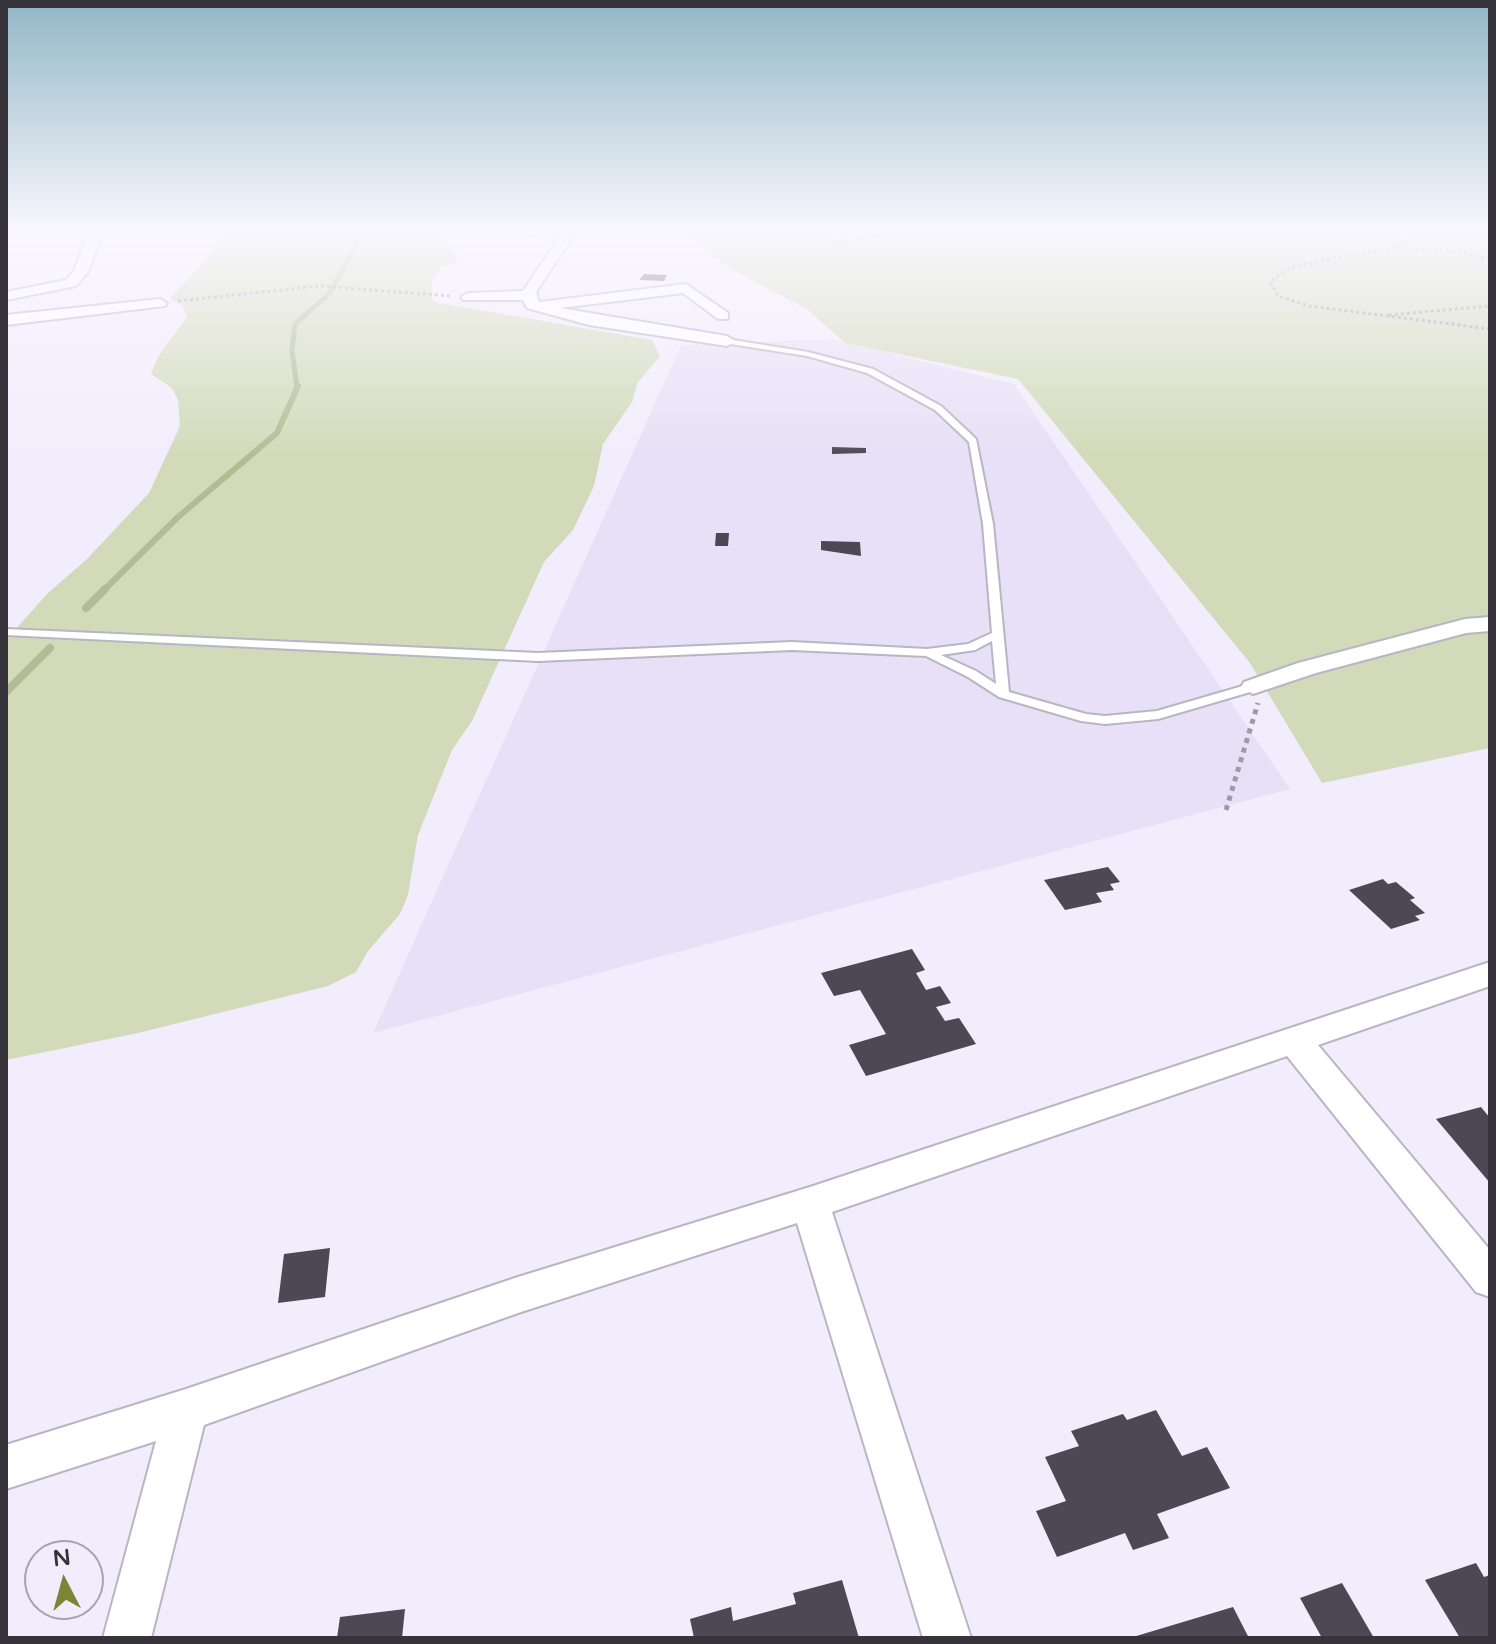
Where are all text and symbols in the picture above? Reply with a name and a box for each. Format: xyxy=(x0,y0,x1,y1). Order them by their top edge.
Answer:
north arrow xyxy=(24,1540,104,1620)
text: N xyxy=(52,1544,72,1572)

